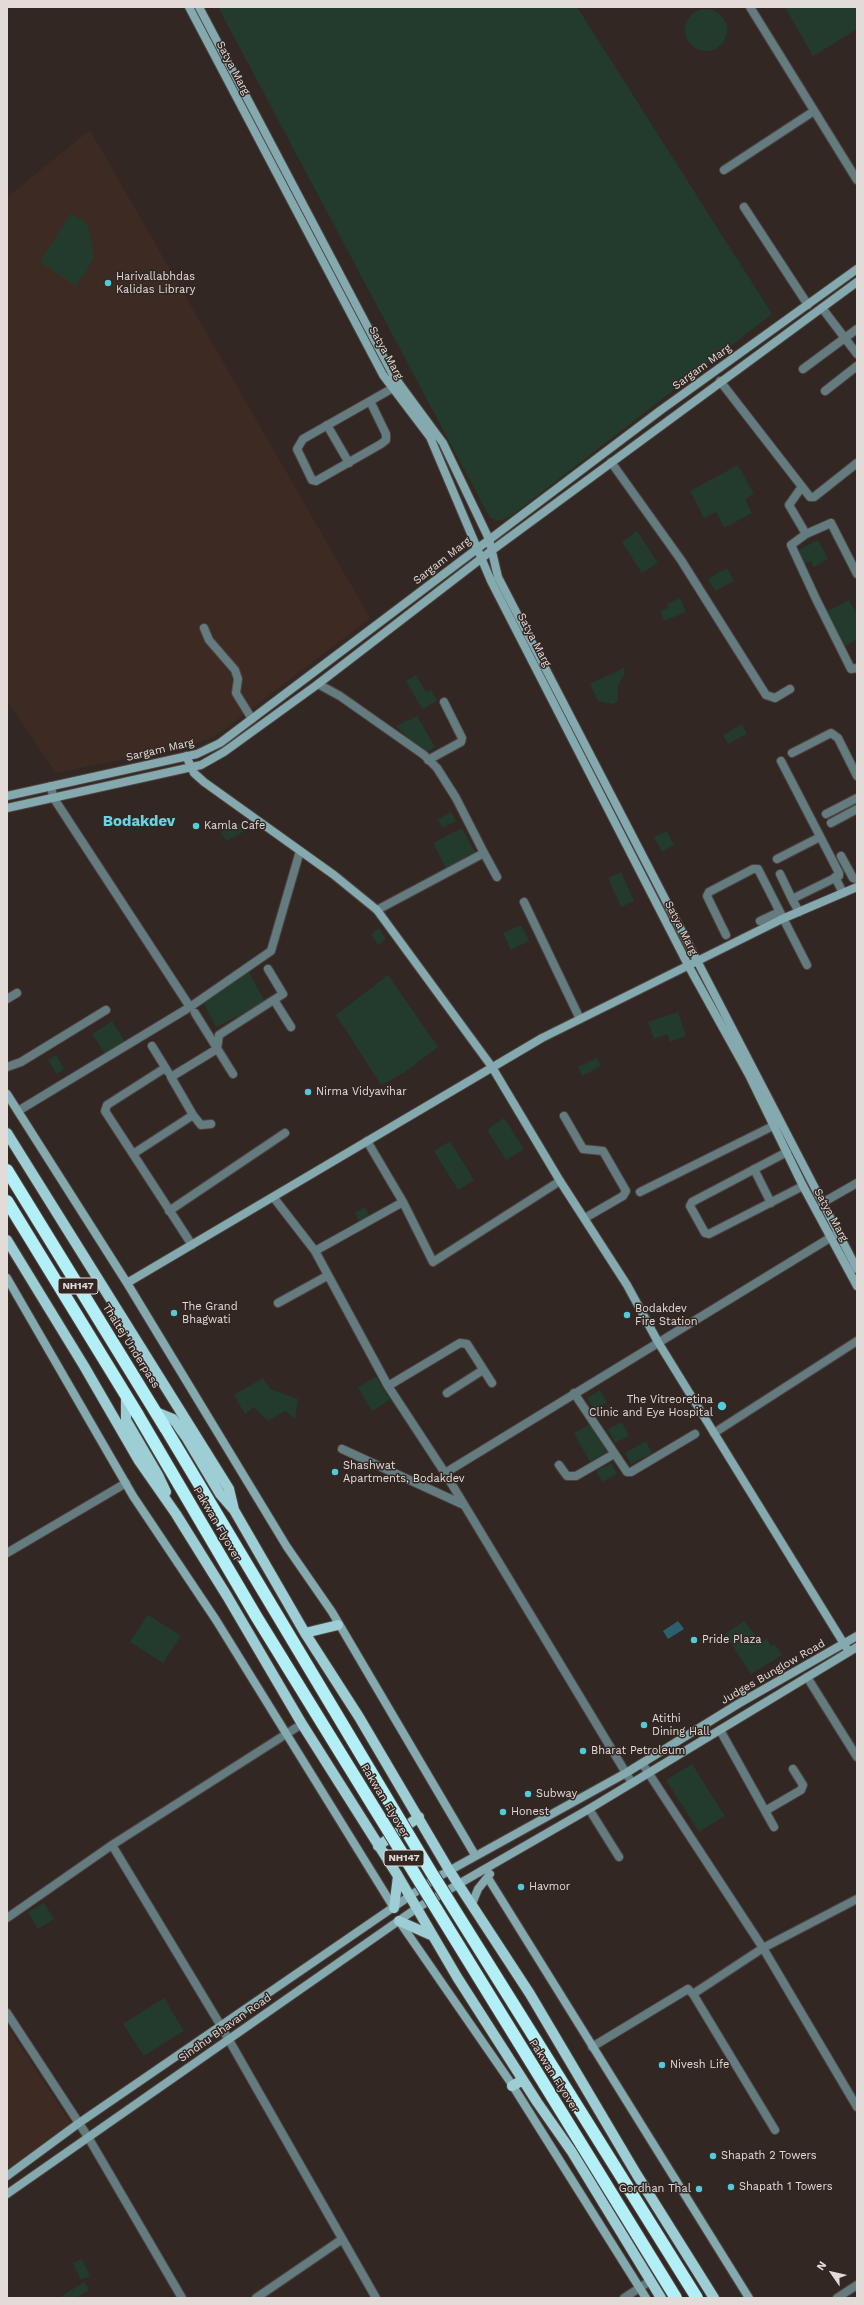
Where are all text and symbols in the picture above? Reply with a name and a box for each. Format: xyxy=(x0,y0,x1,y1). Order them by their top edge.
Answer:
street label: Satya Marg xyxy=(213,39,253,97)
place label: Harivallabhdas Kalidas Library xyxy=(116,270,195,296)
marker: Harivallabhdas Kalidas Library xyxy=(103,278,113,288)
street label: Satya Marg xyxy=(366,324,406,382)
street label: Sargam Marg xyxy=(670,341,734,393)
street label: Sargam Marg xyxy=(411,534,473,588)
street label: Satya Marg xyxy=(514,611,554,669)
street label: Sargam Marg xyxy=(125,736,195,764)
district label: Bodakdev xyxy=(103,813,175,831)
place label: Kamla Cafe xyxy=(204,819,265,833)
marker: Kamla Cafe xyxy=(191,821,201,831)
street label: Satya Marg xyxy=(662,899,700,957)
place label: Nirma Vidyavihar xyxy=(316,1085,407,1099)
marker: Nirma Vidyavihar xyxy=(303,1087,313,1097)
street label: Satya Marg xyxy=(811,1186,851,1244)
road number: NH147 xyxy=(58,1278,98,1294)
place label: The Grand Bhagwati xyxy=(182,1300,238,1326)
street label: Thaltej Underpass xyxy=(100,1301,162,1391)
place label: Bodakdev Fire Station xyxy=(635,1302,698,1328)
marker: The Grand Bhagwati xyxy=(169,1308,179,1318)
marker: Bodakdev Fire Station xyxy=(622,1310,632,1320)
place label: The Vitreoretina Clinic and Eye Hospital xyxy=(589,1393,713,1419)
marker: The Vitreoretina Clinic and Eye Hospital xyxy=(716,1400,728,1412)
place label: Shashwat Apartments, Bodakdev xyxy=(343,1459,465,1485)
marker: Shashwat Apartments, Bodakdev xyxy=(330,1467,340,1477)
street label: Pakwan Flyover xyxy=(190,1484,244,1564)
place label: Pride Plaza xyxy=(702,1633,762,1647)
marker: Pride Plaza xyxy=(689,1635,699,1645)
street label: Judges Bunglow Road xyxy=(719,1637,827,1707)
place label: Atithi Dining Hall xyxy=(652,1712,710,1738)
marker: Atithi Dining Hall xyxy=(639,1720,649,1730)
place label: Bharat Petroleum xyxy=(591,1744,685,1758)
marker: Bharat Petroleum xyxy=(578,1746,588,1756)
street label: Pakwan Flyover xyxy=(358,1762,412,1840)
place label: Subway xyxy=(536,1787,577,1801)
marker: Subway xyxy=(523,1789,533,1799)
place label: Honest xyxy=(511,1805,549,1819)
marker: Honest xyxy=(498,1807,508,1817)
road number: NH147 xyxy=(384,1850,424,1866)
place label: Havmor xyxy=(529,1880,570,1894)
marker: Havmor xyxy=(516,1882,526,1892)
street label: Sindhu Bhavan Road xyxy=(176,1991,274,2065)
street label: Pakwan Flyover xyxy=(526,2037,582,2115)
place label: Nivesh Life xyxy=(670,2058,729,2072)
marker: Nivesh Life xyxy=(657,2060,667,2070)
place label: Shapath 2 Towers xyxy=(721,2149,817,2163)
marker: Shapath 2 Towers xyxy=(708,2151,718,2161)
place label: Shapath 1 Towers xyxy=(739,2180,832,2194)
place label: Gordhan Thal xyxy=(619,2182,691,2196)
marker: Shapath 1 Towers xyxy=(726,2182,736,2192)
marker: Gordhan Thal xyxy=(694,2184,704,2194)
north arrow xyxy=(812,2253,852,2293)
text: N xyxy=(814,2259,829,2273)

